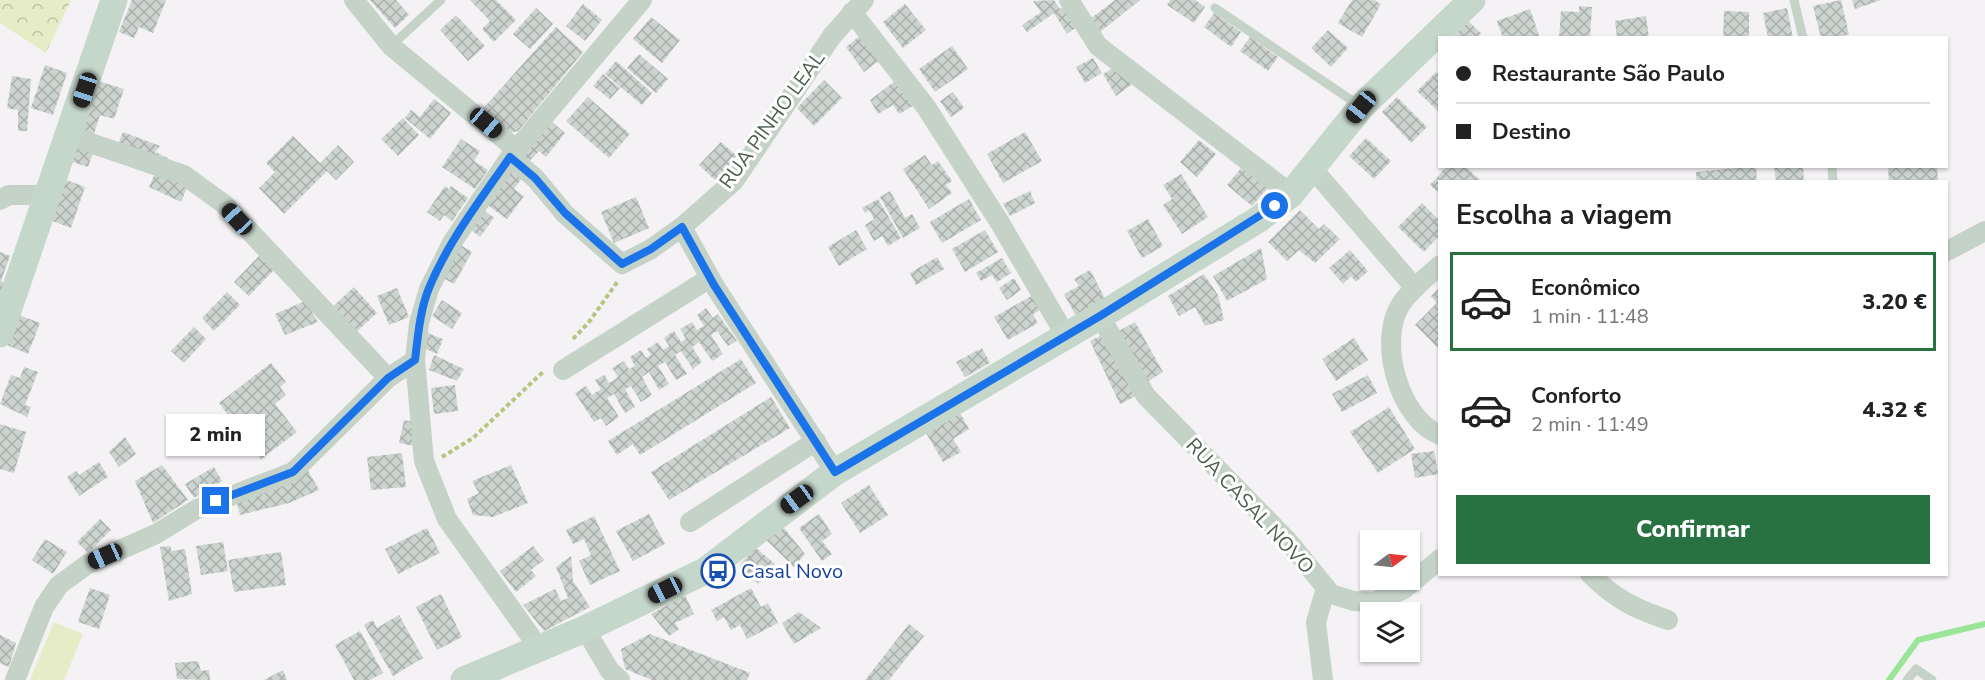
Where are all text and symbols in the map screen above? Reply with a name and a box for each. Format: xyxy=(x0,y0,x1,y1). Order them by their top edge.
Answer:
street label: RUA PINHO LEAL xyxy=(713,46,831,194)
text: Restaurante São Paulo xyxy=(1492,59,1725,89)
car xyxy=(71,70,99,110)
car xyxy=(1343,87,1379,127)
car xyxy=(466,105,506,141)
text: Destino xyxy=(1492,117,1571,147)
route start xyxy=(1261,192,1288,219)
text: Escolha a viagem xyxy=(1456,197,1672,234)
car xyxy=(218,200,256,238)
text: Econômico xyxy=(1531,273,1640,303)
icon: car xyxy=(1459,275,1513,329)
text: 3.20 € xyxy=(1862,287,1927,317)
text: 1 min · 11:48 xyxy=(1531,303,1649,330)
text: Conforto xyxy=(1531,381,1621,411)
icon: car xyxy=(1459,383,1513,437)
text: 4.32 € xyxy=(1862,395,1927,425)
text: 2 min · 11:49 xyxy=(1531,411,1649,438)
callout: 2 min xyxy=(166,414,266,456)
text: 2 min xyxy=(189,421,242,448)
street label: RUA CASAL NOVO xyxy=(1180,432,1320,580)
car xyxy=(777,481,817,517)
route end xyxy=(202,487,229,514)
button: Confirmar xyxy=(1456,495,1930,564)
north arrow xyxy=(1360,530,1420,590)
map controls xyxy=(1360,530,1420,662)
car xyxy=(85,540,125,572)
bus stop icon: Casal Novo xyxy=(700,553,736,589)
place label: Casal Novo xyxy=(741,558,843,585)
car xyxy=(645,574,685,606)
button: layers xyxy=(1360,602,1420,662)

